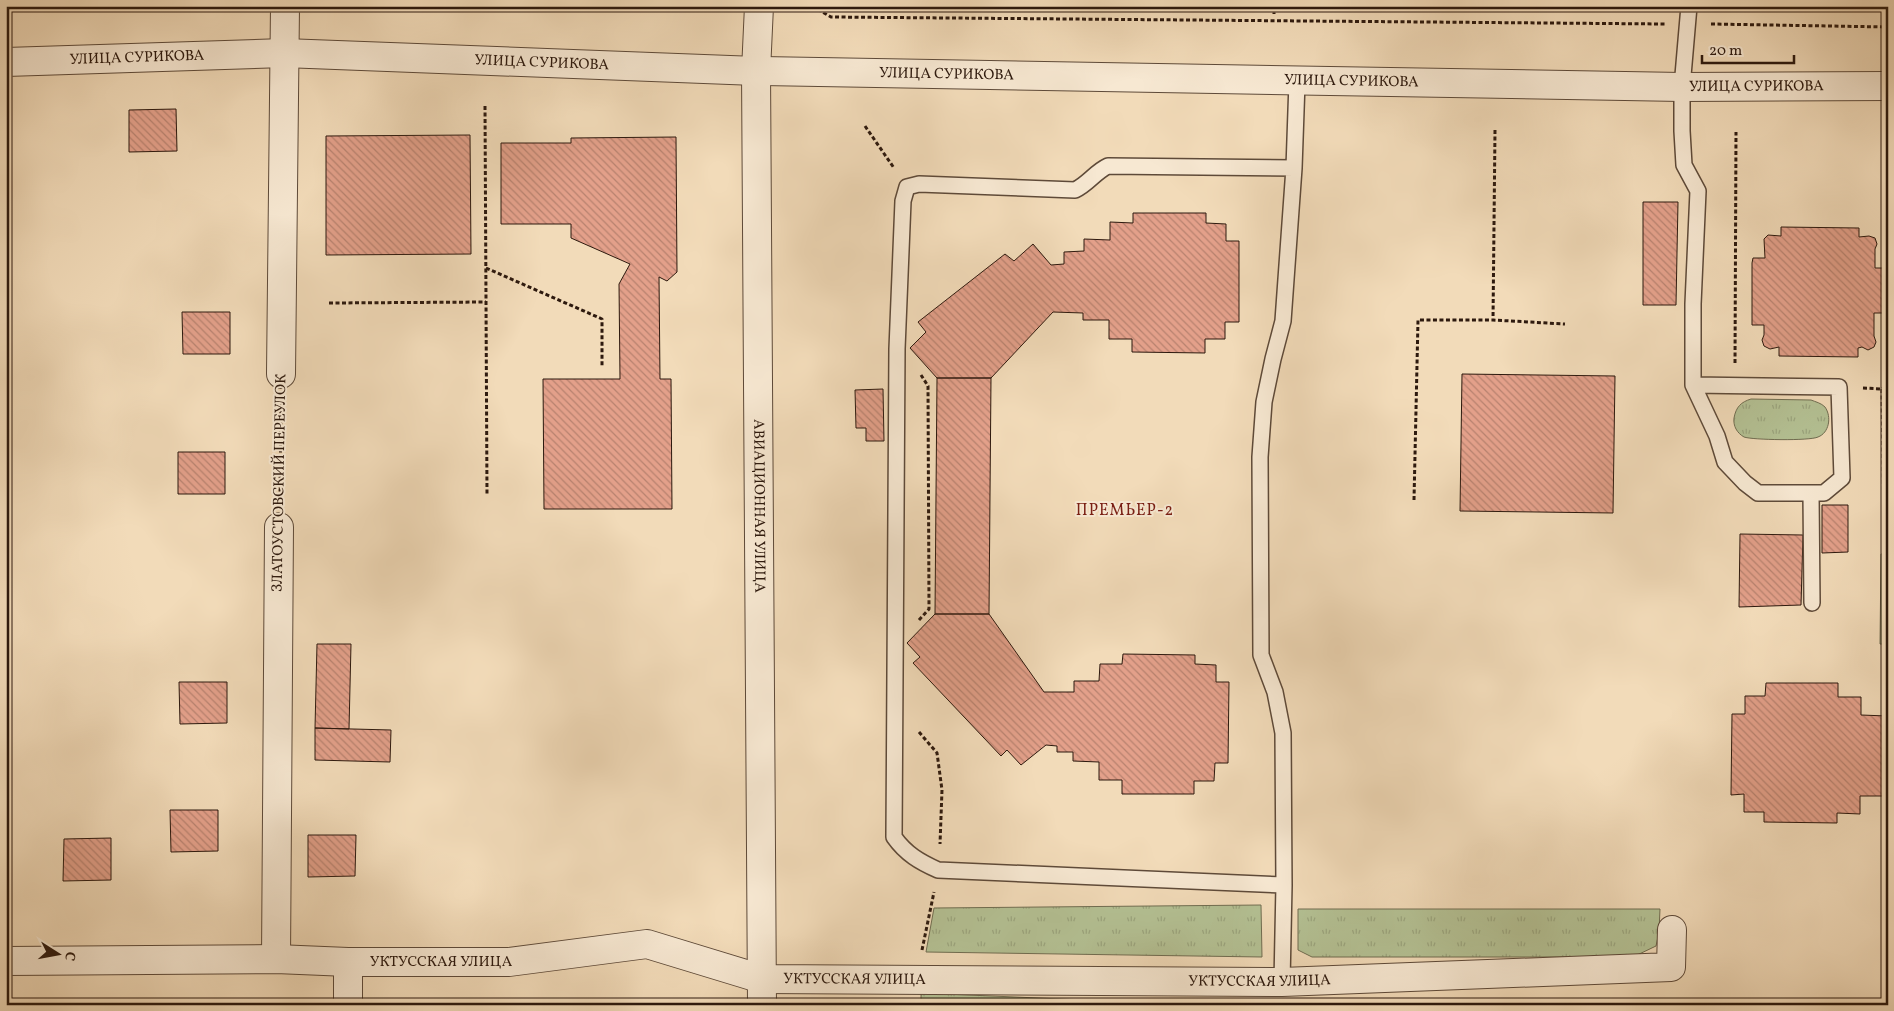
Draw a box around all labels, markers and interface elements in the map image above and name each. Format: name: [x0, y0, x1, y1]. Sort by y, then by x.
scale bar: [1702, 32, 1794, 64]
text: 20 m: [1709, 41, 1742, 62]
street label: УЛИЦА СУРИКОВА: [69, 45, 205, 70]
street label: УЛИЦА СУРИКОВА: [474, 50, 610, 76]
street label: УЛИЦА СУРИКОВА: [879, 63, 1014, 86]
street label: УЛИЦА СУРИКОВА: [1284, 70, 1419, 93]
street label: УЛИЦА СУРИКОВА: [1689, 76, 1824, 97]
street label: ЗЛАТОУСТОВСКИЙ ПЕРЕУЛОК: [268, 374, 292, 592]
street label: АВИАЦИОННАЯ УЛИЦА: [748, 419, 770, 593]
district label: ПРЕМЬЕР-2: [1076, 500, 1174, 522]
north arrow: [32, 928, 82, 978]
text: С: [59, 950, 79, 962]
street label: УКТУССКАЯ УЛИЦА: [370, 952, 513, 973]
street label: УКТУССКАЯ УЛИЦА: [783, 969, 926, 990]
street label: УКТУССКАЯ УЛИЦА: [1188, 970, 1332, 993]

